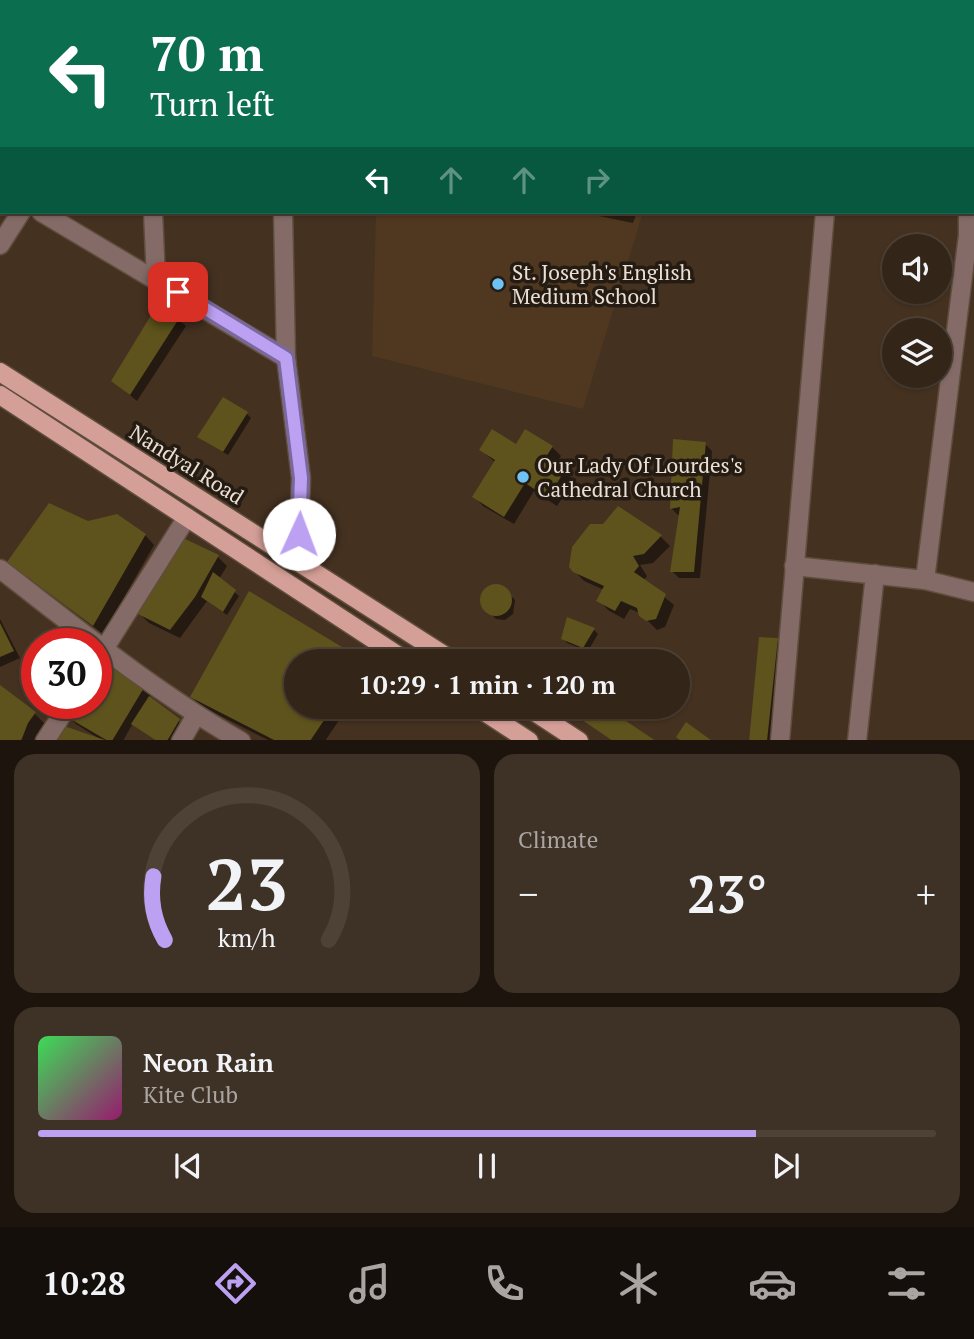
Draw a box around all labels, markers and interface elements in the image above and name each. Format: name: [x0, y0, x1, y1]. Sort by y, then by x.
text: 70 m: [150, 20, 264, 85]
icon: left: [35, 28, 126, 119]
text: Turn left: [150, 83, 274, 125]
icon: left: [359, 161, 397, 199]
icon: ahead: [432, 161, 470, 199]
icon: ahead: [505, 161, 543, 199]
icon: right: [578, 161, 616, 199]
map controls: [882, 234, 952, 388]
button: sound: [882, 234, 952, 304]
place label: St. Joseph's English Medium School: [512, 258, 692, 310]
pin: [148, 262, 208, 322]
icon: arrive: [159, 273, 197, 311]
marker: St. Joseph's English Medium School: [490, 276, 506, 292]
button: layers: [882, 318, 952, 388]
street label: Nandyal Road: [125, 418, 250, 510]
place label: Our Lady Of Lourdes's Cathedral Church: [537, 451, 743, 503]
marker: Our Lady Of Lourdes's Cathedral Church: [515, 469, 531, 485]
position arrow: [262, 497, 336, 571]
speed limit sign: 30: [21, 628, 112, 719]
text: 10:29 · 1 min · 120 m: [358, 667, 616, 701]
text: Climate: [518, 824, 598, 855]
text: 23: [206, 834, 288, 931]
text: 23°: [687, 859, 767, 928]
text: −: [518, 869, 538, 919]
text: +: [916, 869, 936, 919]
text: km/h: [218, 920, 276, 953]
text: Neon Rain: [143, 1045, 274, 1079]
text: Kite Club: [143, 1079, 238, 1110]
icon: previous: [169, 1147, 207, 1185]
icon: pause: [468, 1147, 506, 1185]
icon: next: [767, 1147, 805, 1185]
icon: directions: [211, 1259, 260, 1308]
icon: music: [345, 1259, 394, 1308]
icon: phone: [480, 1259, 529, 1308]
icon: climate: [614, 1259, 663, 1308]
icon: car: [748, 1259, 797, 1308]
icon: filters: [882, 1259, 931, 1308]
text: 10:28: [43, 1262, 126, 1304]

